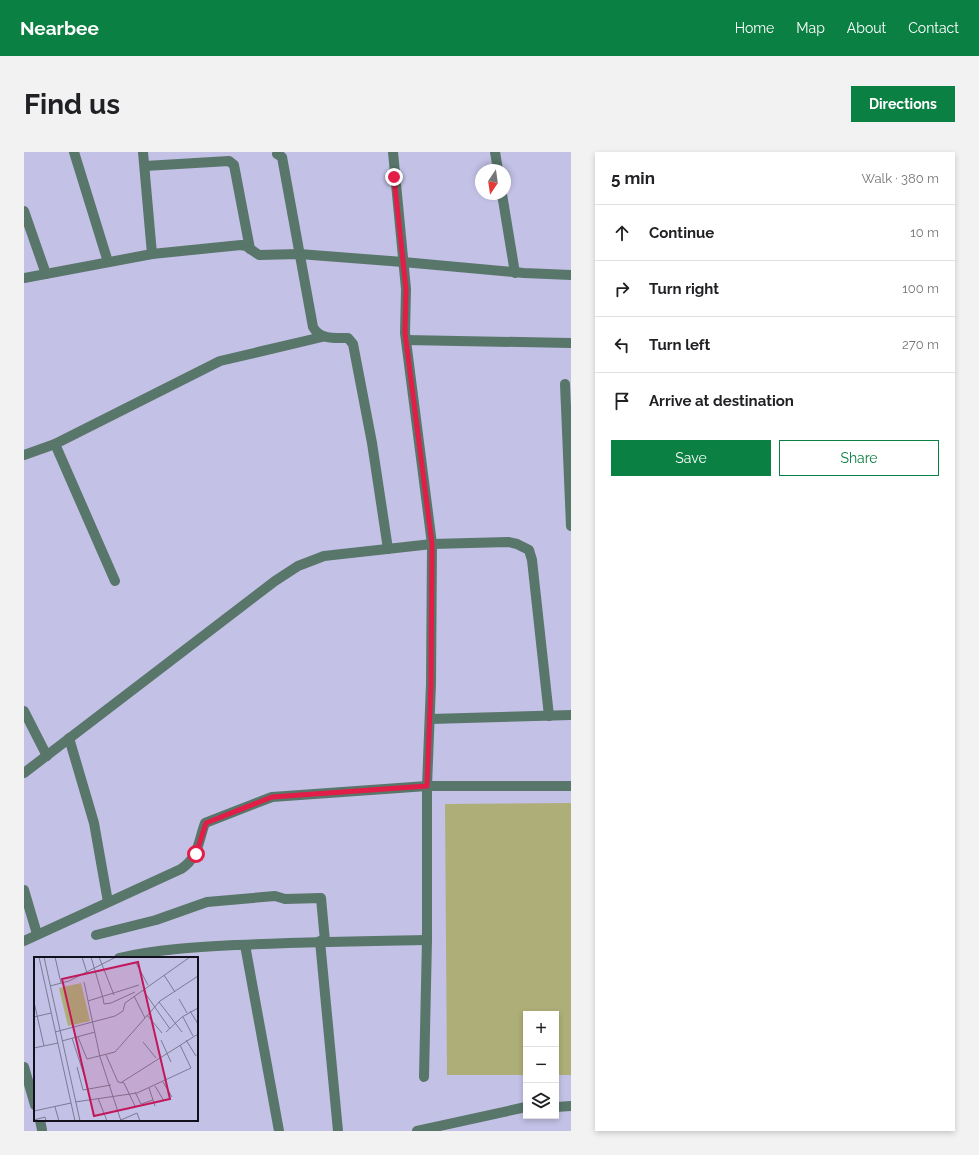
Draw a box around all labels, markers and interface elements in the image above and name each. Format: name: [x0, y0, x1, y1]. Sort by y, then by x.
text: Nearbee: [20, 17, 99, 39]
text: Home: [735, 20, 774, 36]
text: Map: [796, 20, 825, 36]
text: About: [847, 20, 886, 36]
text: Contact: [908, 20, 959, 36]
button: Directions: [851, 86, 955, 122]
text: Find us: [24, 88, 120, 121]
north arrow: [475, 164, 511, 200]
route end: [385, 168, 403, 186]
text: 5 min: [611, 168, 655, 188]
text: Walk · 380 m: [862, 171, 939, 186]
icon: ahead: [611, 222, 633, 244]
text: Continue: [649, 224, 714, 242]
text: 10 m: [910, 225, 939, 240]
icon: right: [611, 278, 633, 300]
text: Turn right: [649, 280, 719, 298]
text: 100 m: [902, 281, 939, 296]
icon: left: [611, 334, 633, 356]
text: Turn left: [649, 336, 710, 354]
text: 270 m: [902, 337, 939, 352]
icon: arrive: [611, 390, 633, 412]
text: Arrive at destination: [649, 392, 794, 410]
button: Save: [611, 440, 771, 476]
button: Share: [779, 440, 939, 476]
route start: [187, 845, 205, 863]
inset map: [34, 957, 198, 1121]
map controls: [523, 1011, 559, 1119]
button: +: [523, 1011, 559, 1047]
button: −: [523, 1047, 559, 1083]
button: layers: [523, 1083, 559, 1119]

